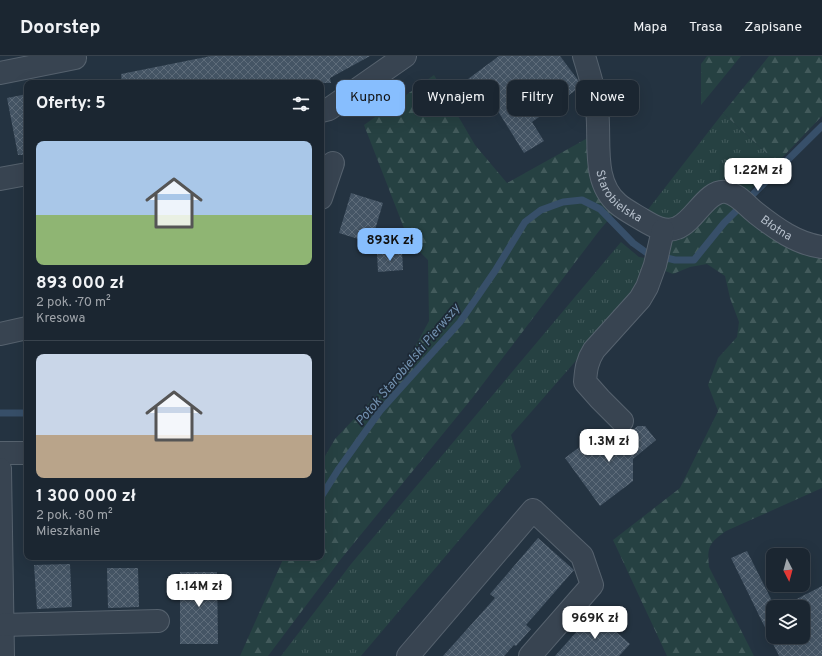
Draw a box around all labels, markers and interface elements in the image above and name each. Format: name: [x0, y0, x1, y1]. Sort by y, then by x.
text: Doorstep: [20, 16, 100, 40]
text: Mapa: [633, 19, 667, 36]
text: Trasa: [689, 19, 722, 36]
text: Zapisane: [744, 19, 802, 36]
chip: Kupno: [336, 80, 405, 116]
chip: Wynajem: [413, 80, 499, 116]
chip: Filtry: [507, 80, 568, 116]
chip: Nowe: [576, 80, 639, 116]
text: Oferty: 5: [36, 93, 106, 115]
icon: filters: [290, 93, 312, 115]
pin: 1.22M zł: [717, 158, 799, 192]
text: 1.22M zł: [734, 163, 782, 179]
icon: home: [138, 167, 210, 239]
street label: Starobielska: [591, 169, 645, 227]
street label: Błotna: [757, 212, 795, 245]
pin: 893K zł: [353, 228, 427, 262]
text: 893K zł: [366, 233, 414, 249]
text: 893 000 zł: [36, 273, 124, 295]
text: 2 pok. · 70 m²: [36, 295, 111, 311]
water label: Potok Starobielski Pierwszy: [353, 300, 465, 429]
text: Kresowa: [36, 311, 85, 327]
icon: home: [138, 380, 210, 452]
pin: 1.3M zł: [572, 429, 646, 463]
text: 1.3M zł: [589, 434, 629, 450]
text: 1 300 000 zł: [36, 486, 136, 508]
text: 2 pok. · 80 m²: [36, 508, 113, 524]
text: Mieszkanie: [36, 524, 100, 540]
north arrow: [766, 548, 810, 592]
map controls: [766, 548, 810, 644]
pin: 1.14M zł: [158, 574, 240, 608]
text: 1.14M zł: [176, 579, 222, 595]
button: layers: [766, 600, 810, 644]
pin: 969K zł: [558, 606, 632, 640]
text: 969K zł: [571, 611, 619, 627]

